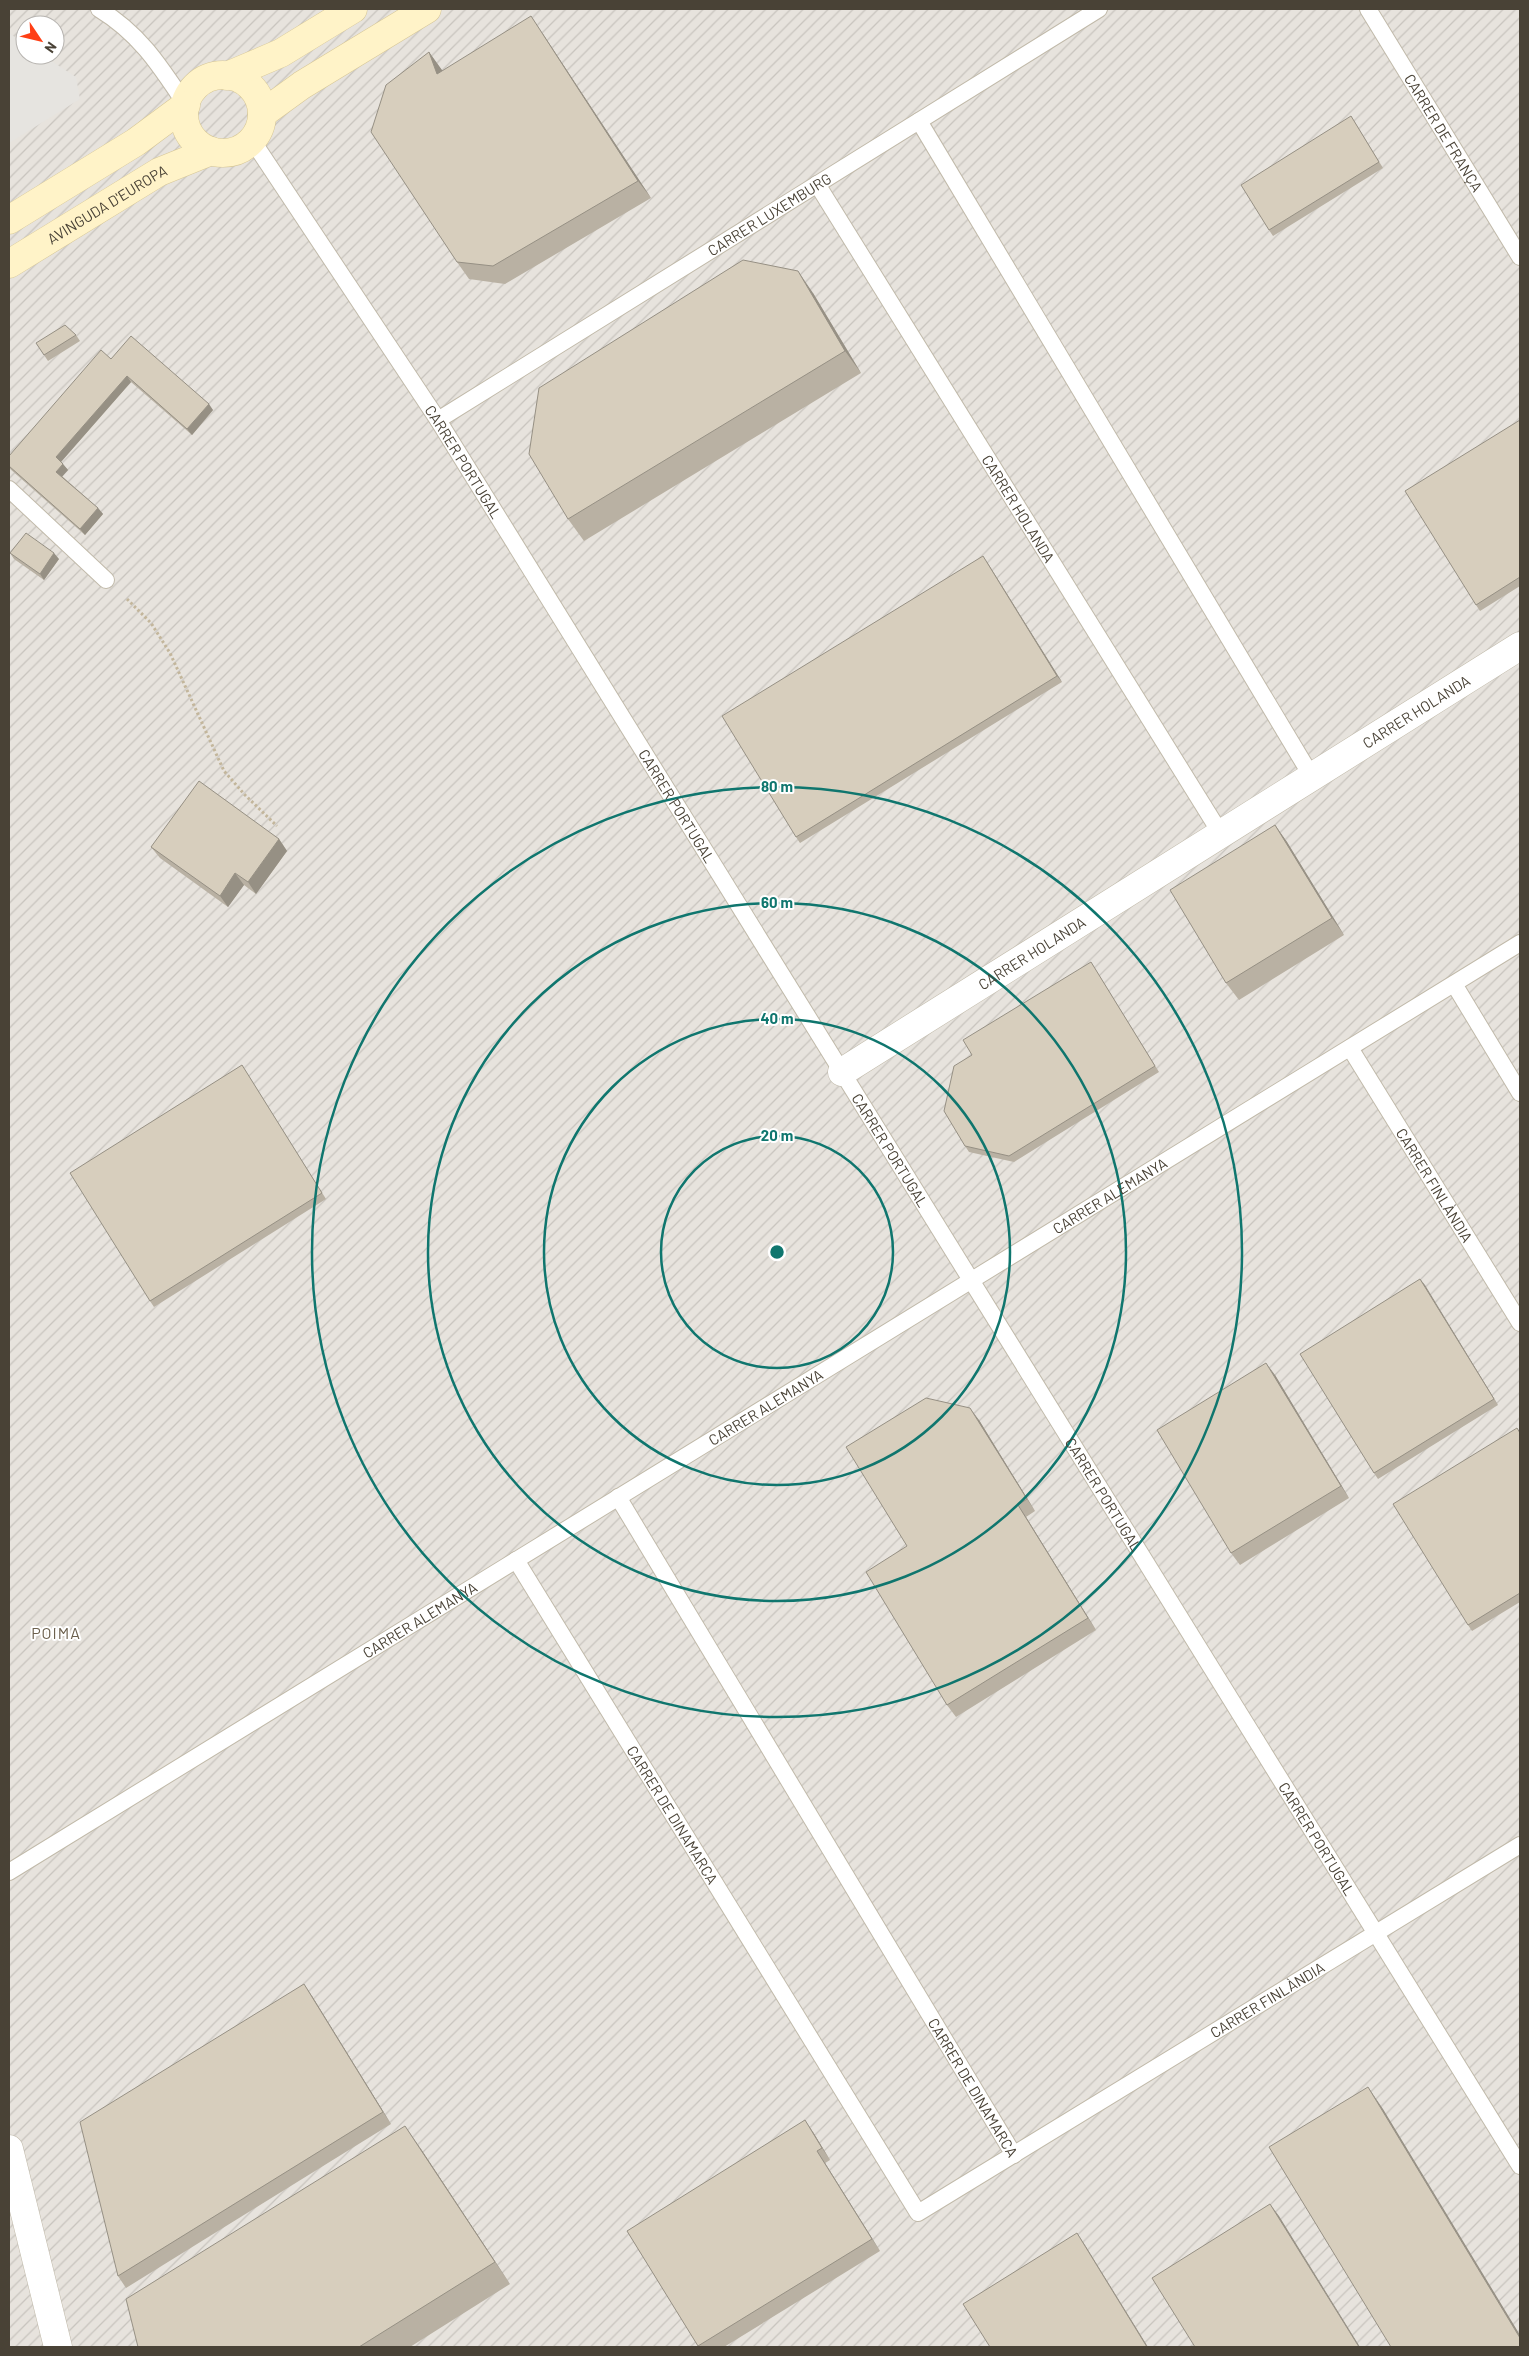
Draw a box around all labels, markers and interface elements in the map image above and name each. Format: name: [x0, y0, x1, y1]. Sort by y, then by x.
north arrow: [15, 15, 65, 65]
text: N: [41, 39, 61, 56]
street label: CARRER DE FRANÇA: [1401, 70, 1487, 195]
street label: AVINGUDA D'EUROPA: [44, 161, 170, 247]
street label: CARRER LUXEMBURG: [704, 169, 834, 259]
street label: CARRER PORTUGAL: [422, 402, 506, 522]
street label: CARRER HOLANDA: [978, 451, 1059, 566]
street label: CARRER HOLANDA: [1359, 671, 1473, 752]
street label: CARRER PORTUGAL: [635, 746, 719, 866]
text: 80 m: [761, 777, 793, 795]
text: 60 m: [761, 893, 793, 911]
street label: CARRER HOLANDA: [975, 912, 1089, 993]
text: 40 m: [760, 1009, 794, 1027]
street label: CARRER PORTUGAL: [848, 1090, 932, 1210]
street label: CARRER FINLÀNDIA: [1393, 1125, 1477, 1245]
text: 20 m: [761, 1126, 793, 1144]
street label: CARRER ALEMANYA: [1049, 1153, 1170, 1237]
centre of rings: [768, 1243, 786, 1261]
street label: CARRER ALEMANYA: [705, 1365, 826, 1449]
street label: CARRER PORTUGAL: [1062, 1434, 1146, 1554]
street label: CARRER ALEMANYA: [359, 1578, 480, 1662]
district label: POIMA: [31, 1623, 81, 1642]
street label: CARRER DE DINAMARCA: [623, 1742, 722, 1887]
street label: CARRER PORTUGAL: [1275, 1778, 1359, 1899]
street label: CARRER FINLÀNDIA: [1207, 1958, 1328, 2041]
street label: CARRER DE DINAMARCA: [925, 2015, 1022, 2160]

